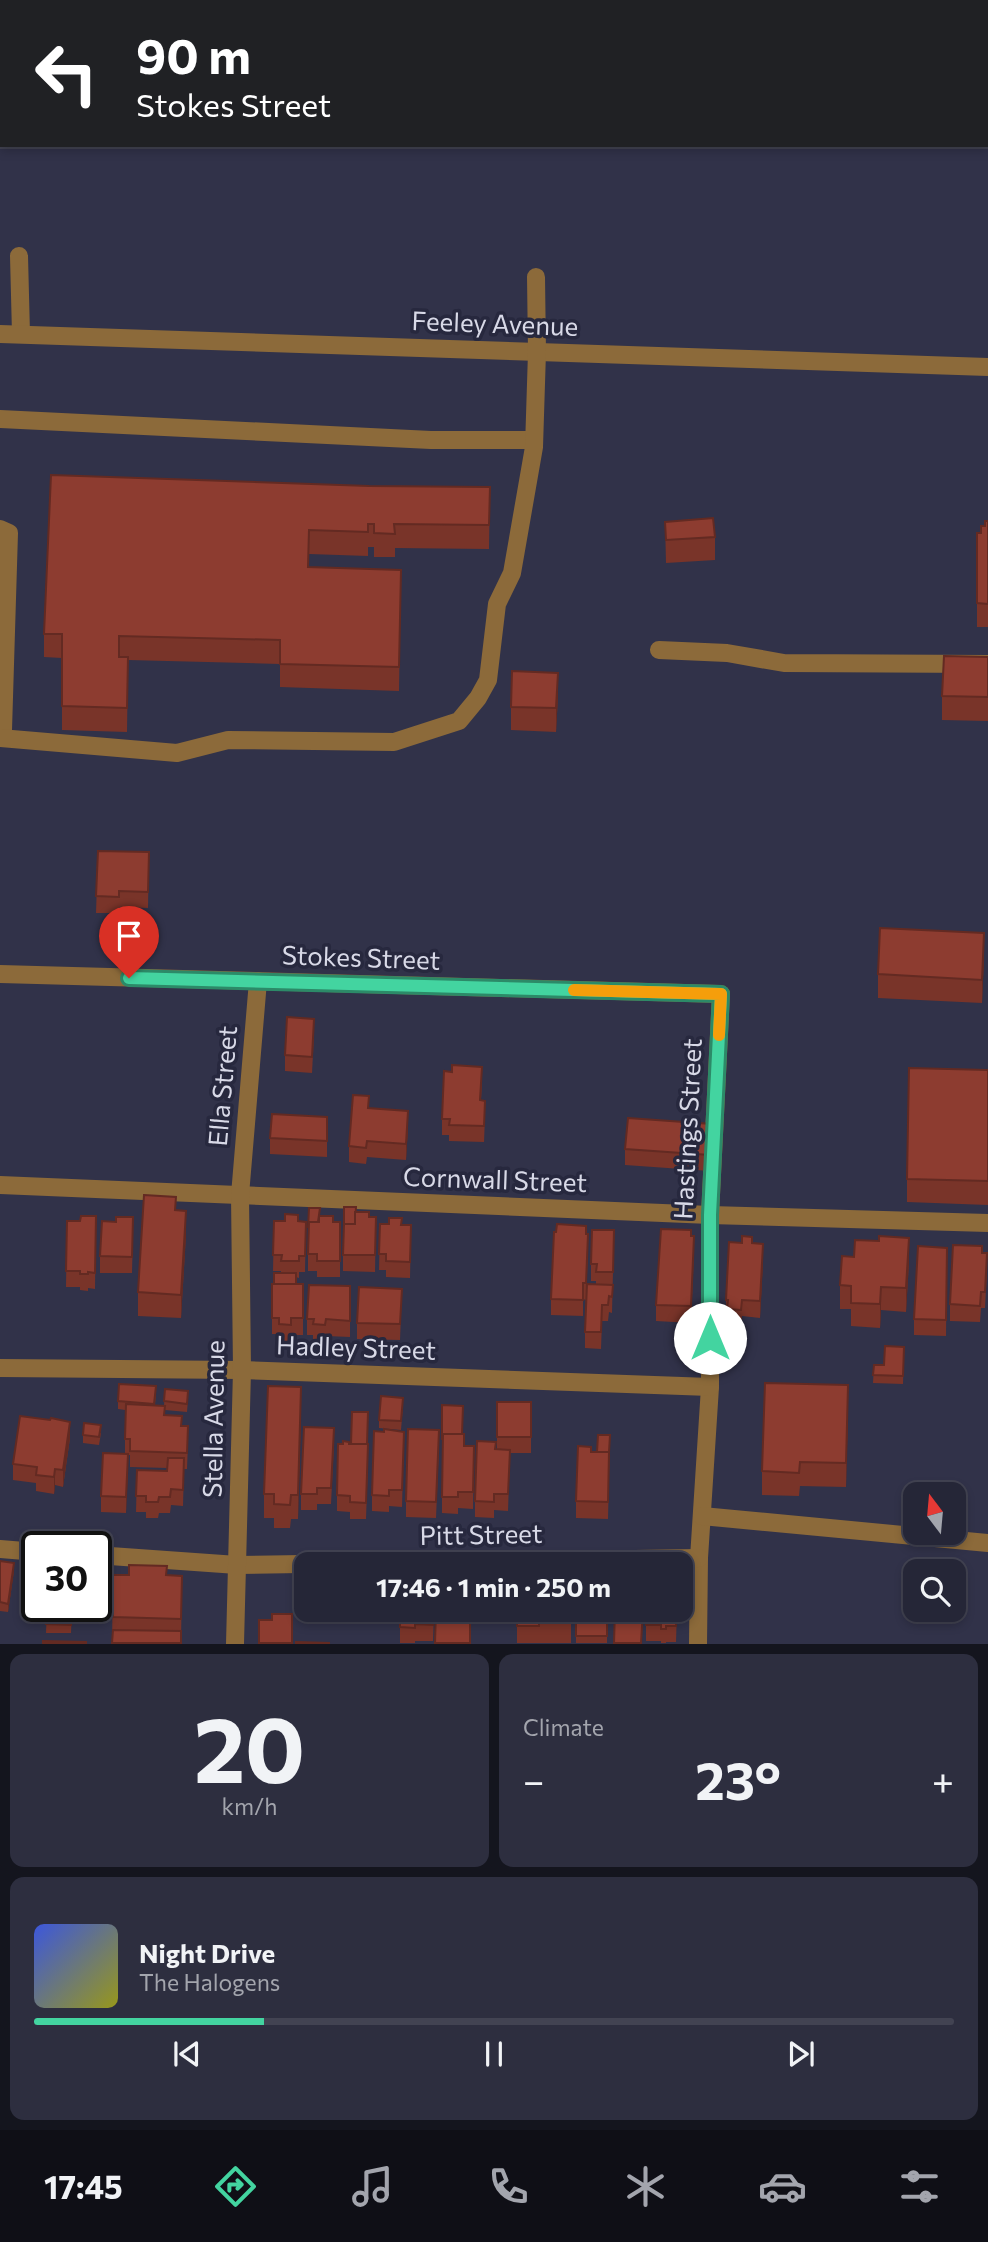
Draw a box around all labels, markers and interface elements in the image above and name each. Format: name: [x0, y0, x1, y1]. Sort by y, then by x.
text: 90 m: [136, 24, 251, 84]
icon: left: [21, 28, 112, 119]
text: Stokes Street: [136, 84, 331, 124]
street label: Feeley Avenue: [411, 304, 579, 341]
pin: [99, 906, 159, 978]
icon: arrive: [110, 917, 148, 955]
street label: Stokes Street: [281, 938, 441, 975]
street label: Ella Street: [201, 1024, 242, 1147]
street label: Hastings Street: [666, 1037, 707, 1220]
street label: Cornwall Street: [402, 1160, 588, 1197]
position arrow: [673, 1301, 747, 1375]
street label: Hadley Street: [276, 1328, 437, 1365]
street label: Stella Avenue: [196, 1340, 229, 1498]
north arrow: [903, 1482, 966, 1545]
map controls: [903, 1482, 966, 1622]
street label: Pitt Street: [419, 1517, 543, 1550]
speed limit sign: 30: [21, 1531, 112, 1622]
button: search: [903, 1559, 966, 1622]
text: 17:46 · 1 min · 250 m: [376, 1571, 611, 1602]
text: 20: [194, 1690, 305, 1802]
text: Climate: [523, 1713, 604, 1741]
text: 23°: [695, 1747, 781, 1811]
text: −: [523, 1756, 545, 1803]
text: +: [932, 1756, 954, 1803]
text: km/h: [222, 1792, 277, 1820]
text: Night Drive: [139, 1937, 275, 1968]
text: The Halogens: [139, 1968, 280, 1996]
icon: previous: [168, 2035, 206, 2073]
icon: pause: [475, 2035, 513, 2073]
icon: next: [782, 2035, 820, 2073]
icon: directions: [211, 2162, 260, 2211]
icon: music: [348, 2162, 397, 2211]
icon: phone: [484, 2162, 533, 2211]
icon: climate: [621, 2162, 670, 2211]
icon: car: [758, 2162, 807, 2211]
icon: filters: [895, 2162, 944, 2211]
text: 17:45: [44, 2166, 123, 2206]

